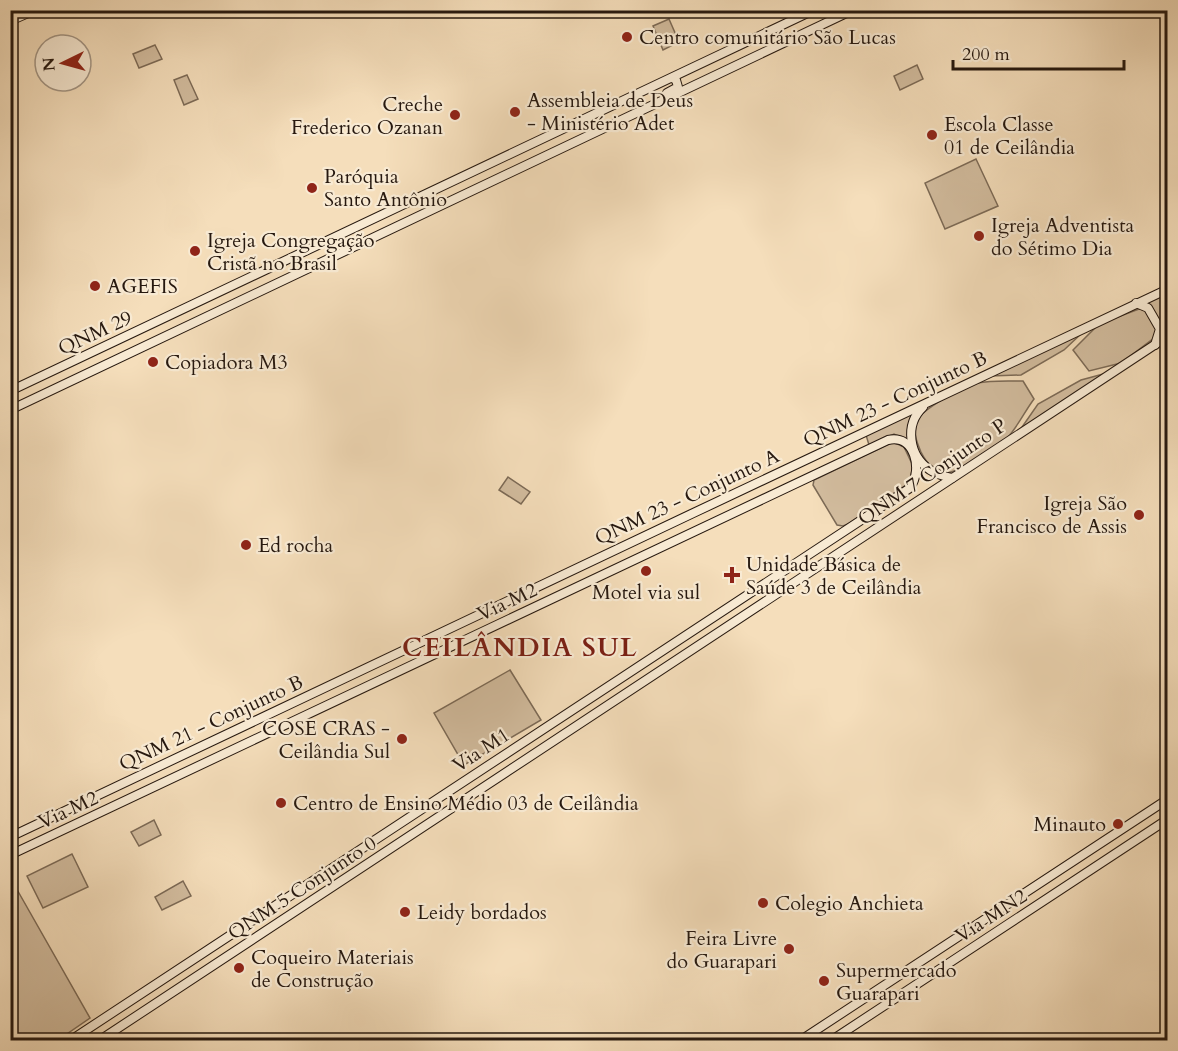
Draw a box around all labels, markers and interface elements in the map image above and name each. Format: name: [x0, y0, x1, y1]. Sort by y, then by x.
place label: Centro comunitário São Lucas: [639, 24, 896, 51]
marker: Centro comunitário São Lucas: [620, 30, 634, 44]
north arrow: [33, 33, 93, 93]
scale bar: [953, 33, 1124, 71]
text: 200 m: [962, 42, 1010, 67]
text: N: [37, 56, 61, 72]
place label: Assembleia de Deus - Ministério Adet: [527, 87, 693, 137]
place label: Creche Frederico Ozanan: [291, 91, 444, 141]
marker: Assembleia de Deus - Ministério Adet: [508, 105, 522, 119]
marker: Creche Frederico Ozanan: [448, 108, 462, 122]
place label: Escola Classe 01 de Ceilândia: [944, 111, 1075, 161]
marker: Escola Classe 01 de Ceilândia: [925, 128, 939, 142]
place label: Paróquia Santo Antônio: [324, 163, 447, 213]
marker: Paróquia Santo Antônio: [305, 181, 319, 195]
place label: Igreja Adventista do Sétimo Dia: [991, 212, 1134, 262]
place label: Igreja Congregação Cristã no Brasil: [207, 227, 375, 277]
marker: Igreja Adventista do Sétimo Dia: [972, 229, 986, 243]
marker: Igreja Congregação Cristã no Brasil: [188, 244, 202, 258]
place label: AGEFIS: [107, 273, 178, 300]
marker: AGEFIS: [88, 279, 102, 293]
street label: QNM 29: [53, 304, 137, 362]
street label: QNM 23 - Conjunto B: [799, 344, 991, 454]
place label: Copiadora M3: [165, 349, 288, 376]
marker: Copiadora M3: [146, 355, 160, 369]
street label: QNM 7 Conjunto P: [852, 412, 1012, 532]
street label: QNM 23 - Conjunto A: [590, 442, 784, 552]
place label: Igreja São Francisco de Assis: [977, 490, 1127, 540]
marker: Igreja São Francisco de Assis: [1132, 508, 1146, 522]
place label: Ed rocha: [258, 532, 334, 559]
marker: Ed rocha: [239, 538, 253, 552]
place label: Unidade Básica de Saúde 3 de Ceilândia: [746, 551, 922, 601]
marker: Motel via sul: [639, 564, 653, 578]
marker: Unidade Básica de Saúde 3 de Ceilândia: [723, 566, 741, 584]
street label: Via M2: [473, 576, 541, 628]
place label: Motel via sul: [592, 579, 700, 606]
district label: CEILÂNDIA SUL: [402, 630, 638, 665]
street label: QNM 21 - Conjunto B: [115, 668, 307, 778]
place label: COSE CRAS - Ceilândia Sul: [262, 715, 390, 765]
street label: Via M1: [447, 721, 515, 779]
marker: COSE CRAS - Ceilândia Sul: [395, 732, 409, 746]
street label: Via M2: [34, 784, 102, 836]
place label: Centro de Ensino Médio 03 de Ceilândia: [293, 790, 639, 817]
marker: Centro de Ensino Médio 03 de Ceilândia: [274, 796, 288, 810]
place label: Minauto: [1033, 811, 1106, 838]
marker: Minauto: [1111, 817, 1125, 831]
street label: QNM 5 Conjunto 0: [222, 830, 382, 946]
street label: Via MN2: [950, 883, 1032, 949]
place label: Colegio Anchieta: [775, 890, 924, 917]
marker: Colegio Anchieta: [756, 896, 770, 910]
place label: Leidy bordados: [417, 899, 547, 926]
marker: Leidy bordados: [398, 905, 412, 919]
place label: Feira Livre do Guarapari: [667, 925, 777, 975]
marker: Feira Livre do Guarapari: [782, 942, 796, 956]
place label: Coqueiro Materiais de Construção: [251, 944, 414, 994]
place label: Supermercado Guarapari: [836, 957, 957, 1007]
marker: Coqueiro Materiais de Construção: [232, 961, 246, 975]
marker: Supermercado Guarapari: [817, 974, 831, 988]

